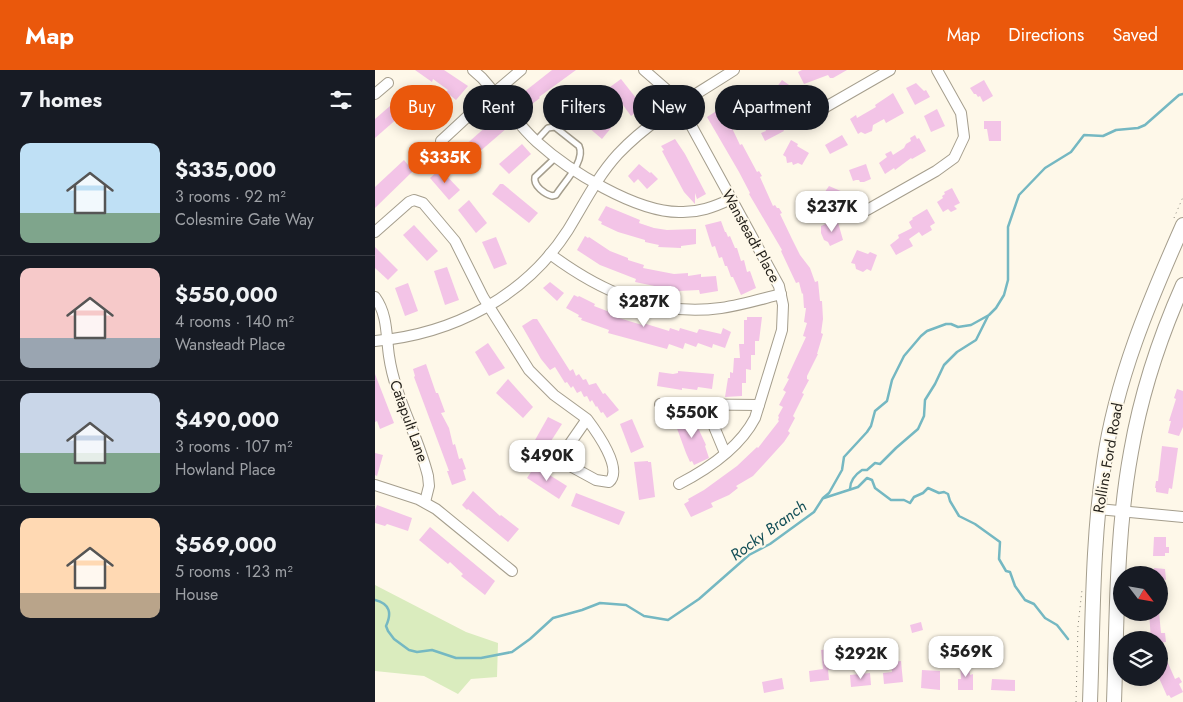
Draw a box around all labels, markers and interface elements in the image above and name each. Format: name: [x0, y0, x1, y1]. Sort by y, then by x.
text: Map: [25, 18, 74, 53]
text: Map: [947, 22, 980, 48]
text: Directions: [1008, 22, 1084, 48]
text: Saved: [1112, 22, 1158, 48]
text: 7 homes: [20, 85, 102, 115]
chip: Buy: [390, 85, 453, 130]
chip: Rent: [463, 85, 533, 130]
chip: Filters: [543, 85, 623, 130]
chip: New: [633, 85, 705, 130]
chip: Apartment: [715, 85, 829, 130]
icon: filters: [327, 86, 355, 114]
pin: $335K: [410, 142, 480, 184]
text: $335K: [419, 146, 471, 169]
text: $335,000: [175, 155, 276, 185]
icon: home: [60, 163, 120, 223]
text: 3 rooms · 92 m²: [175, 185, 286, 208]
street label: Wansteadt Place: [716, 185, 786, 287]
pin: $237K: [797, 190, 867, 233]
text: $237K: [807, 195, 857, 218]
text: Colesmire Gate Way: [175, 208, 314, 231]
text: $550,000: [175, 280, 278, 310]
pin: $287K: [609, 286, 679, 328]
icon: home: [60, 288, 120, 348]
text: $287K: [618, 290, 670, 313]
text: 4 rooms · 140 m²: [175, 310, 294, 333]
text: Wansteadt Place: [175, 333, 285, 356]
street label: Catapult Lane: [384, 377, 434, 465]
pin: $550K: [657, 396, 727, 439]
text: $550K: [666, 401, 718, 424]
street label: Rollins Ford Road: [1087, 401, 1129, 515]
text: $490,000: [175, 405, 279, 435]
icon: home: [60, 413, 120, 473]
text: 3 rooms · 107 m²: [175, 435, 293, 458]
pin: $490K: [512, 440, 582, 482]
text: $490K: [520, 444, 574, 467]
text: Howland Place: [175, 458, 276, 481]
water label: Rocky Branch: [725, 495, 811, 566]
text: $569,000: [175, 530, 277, 560]
icon: home: [60, 538, 120, 598]
text: 5 rooms · 123 m²: [175, 560, 293, 583]
north arrow: [1113, 566, 1167, 621]
map controls: [1113, 566, 1168, 686]
text: House: [175, 583, 218, 606]
button: layers: [1113, 631, 1168, 686]
pin: $569K: [931, 636, 1001, 678]
pin: $292K: [826, 638, 896, 680]
text: $569K: [940, 640, 992, 663]
text: $292K: [835, 642, 887, 665]

